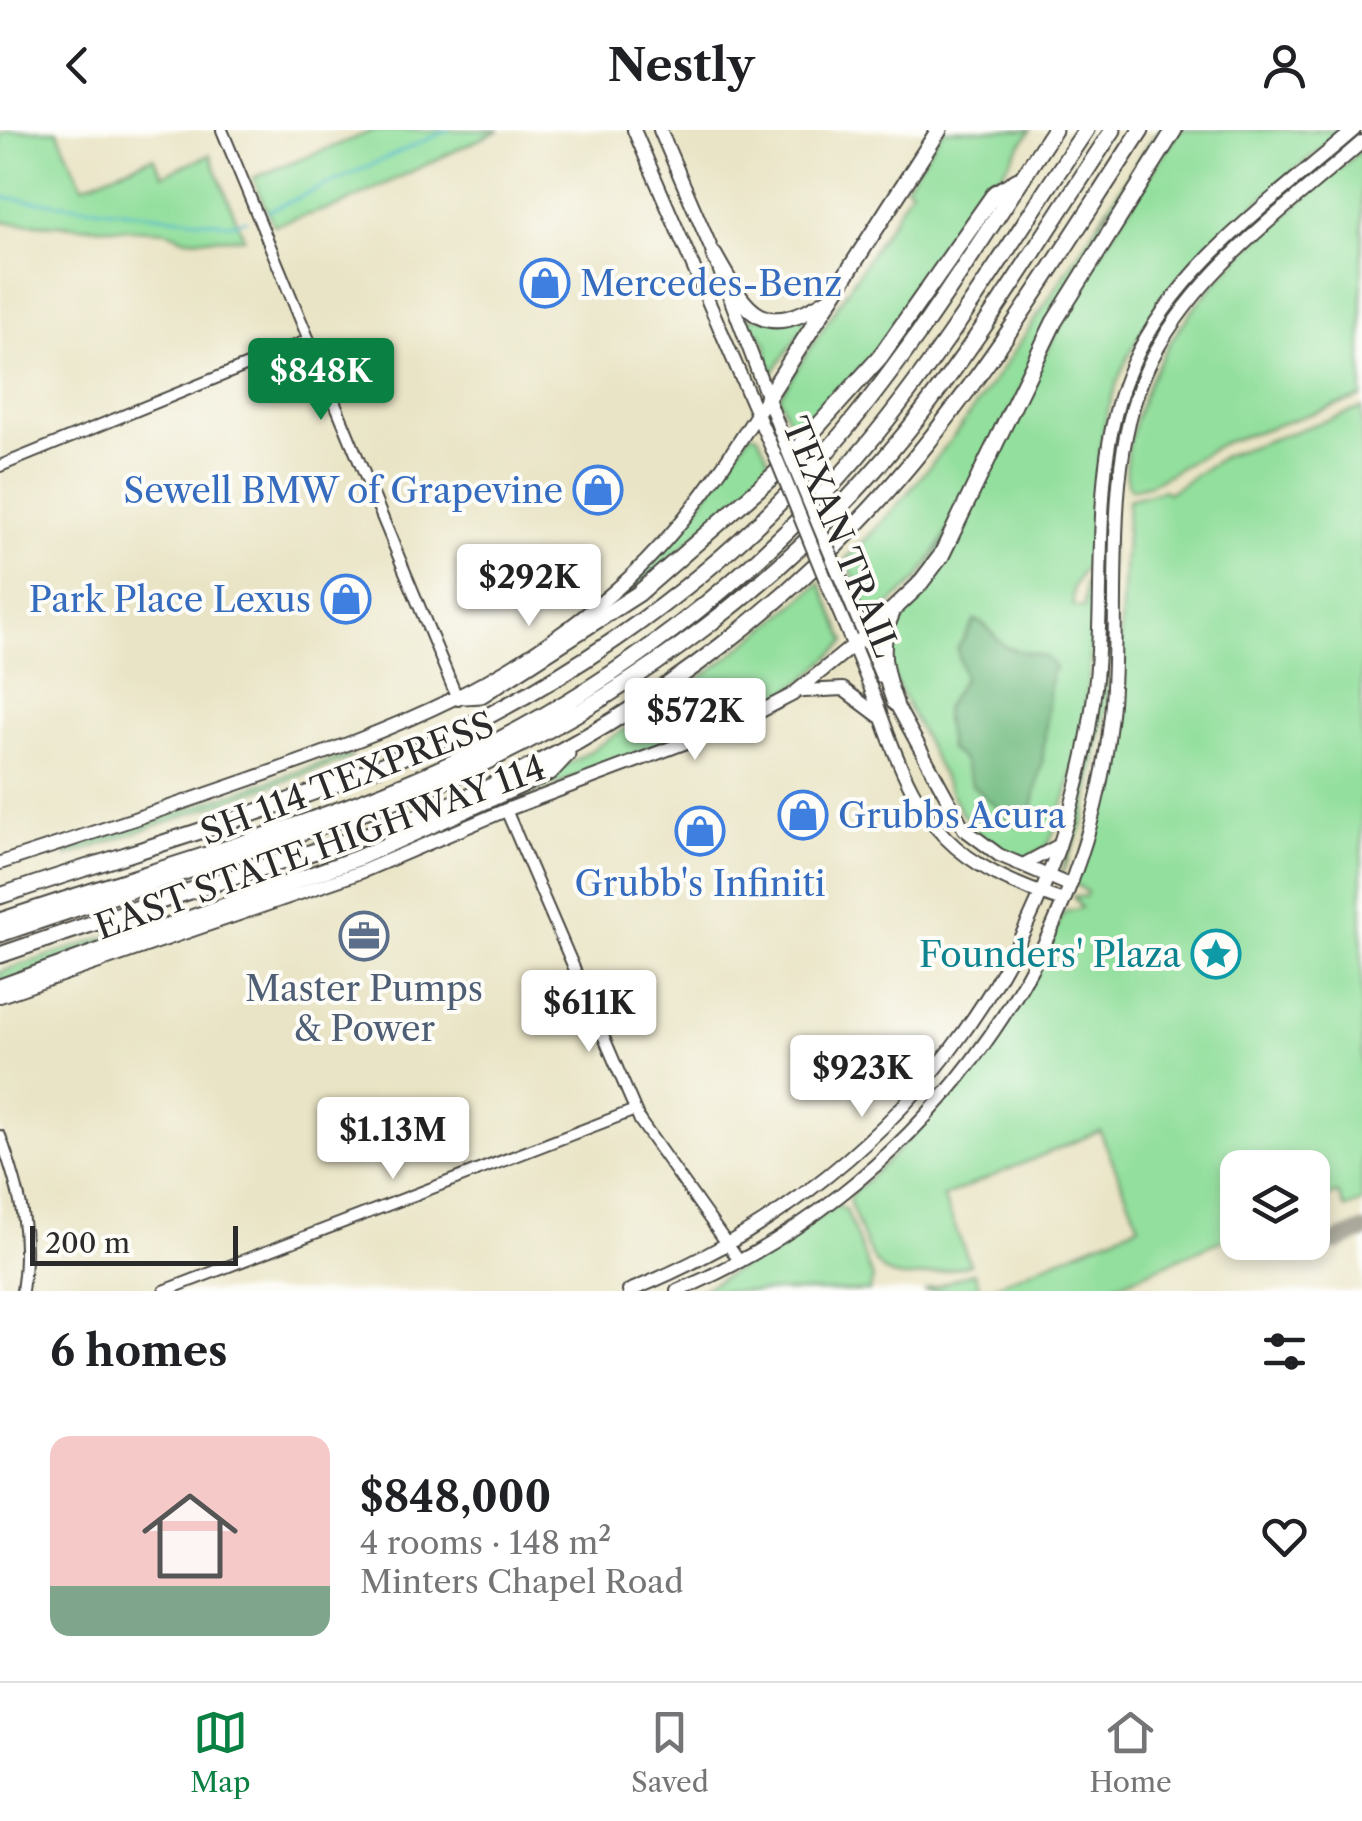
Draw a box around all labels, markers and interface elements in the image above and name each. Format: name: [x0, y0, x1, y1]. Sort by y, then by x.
text: Nestly: [608, 37, 754, 93]
icon: back: [50, 38, 105, 93]
icon: person: [1257, 38, 1312, 93]
shop icon: Mercedes-Benz: [519, 257, 571, 309]
place label: Mercedes-Benz: [580, 262, 842, 305]
pin: $848K: [251, 338, 391, 423]
text: $848K: [270, 351, 372, 390]
street label: TEXAN TRAIL: [773, 411, 909, 663]
shop icon: Sewell BMW of Grapevine: [572, 464, 624, 516]
place label: Sewell BMW of Grapevine: [123, 469, 563, 512]
pin: $292K: [459, 544, 599, 629]
text: $292K: [479, 557, 579, 596]
shop icon: Park Place Lexus: [320, 573, 372, 625]
place label: Park Place Lexus: [29, 578, 311, 621]
pin: $572K: [625, 678, 765, 763]
text: $572K: [647, 691, 743, 730]
street label: SH 114 TEXPRESS: [194, 702, 500, 854]
street label: EAST STATE HIGHWAY 114: [89, 745, 551, 949]
shop icon: Grubbs Acura: [777, 789, 829, 841]
place label: Grubbs Acura: [838, 794, 1067, 837]
shop icon: Grubb's Infiniti: [674, 805, 726, 857]
place label: Grubb's Infiniti: [575, 862, 825, 905]
office icon: Master Pumps & Power: [338, 910, 390, 962]
place icon: Founders' Plaza: [1190, 928, 1242, 980]
place label: Founders' Plaza: [919, 933, 1182, 976]
place label: Master Pumps & Power: [245, 967, 483, 1050]
pin: $611K: [519, 970, 659, 1055]
text: $611K: [543, 983, 635, 1022]
pin: $923K: [792, 1035, 932, 1120]
text: $923K: [812, 1048, 912, 1087]
pin: $1.13M: [312, 1097, 474, 1182]
text: $1.13M: [339, 1110, 447, 1149]
map controls: [1220, 1150, 1330, 1260]
button: layers: [1220, 1150, 1330, 1260]
scale bar: [30, 1221, 238, 1266]
text: 200 m: [45, 1226, 130, 1260]
icon: filters: [1257, 1324, 1312, 1379]
text: 6 homes: [50, 1325, 228, 1377]
text: $848,000: [360, 1471, 551, 1523]
icon: home: [130, 1476, 250, 1596]
icon: heart: [1257, 1509, 1312, 1564]
text: 4 rooms · 148 m²: [360, 1523, 611, 1562]
text: Minters Chapel Road: [360, 1562, 684, 1601]
tab: Map: [190, 1705, 250, 1799]
tab: Saved: [631, 1705, 709, 1799]
tab: Home: [1089, 1705, 1172, 1799]

